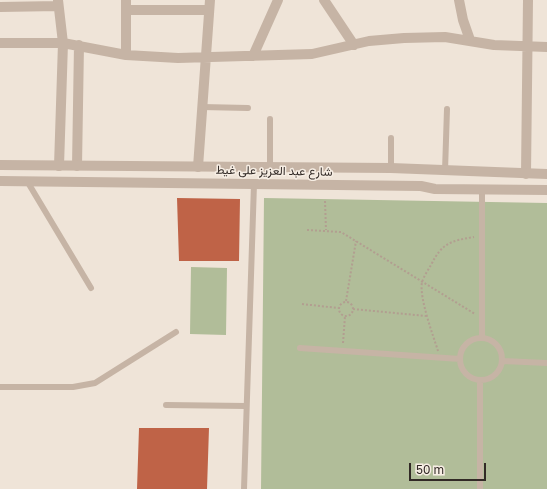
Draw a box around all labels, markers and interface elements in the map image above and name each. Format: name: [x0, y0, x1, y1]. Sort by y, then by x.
street label: شارع عبد العزيز على غيط: [215, 163, 333, 179]
scale bar: [411, 455, 488, 481]
text: 50 m: [416, 462, 444, 477]

